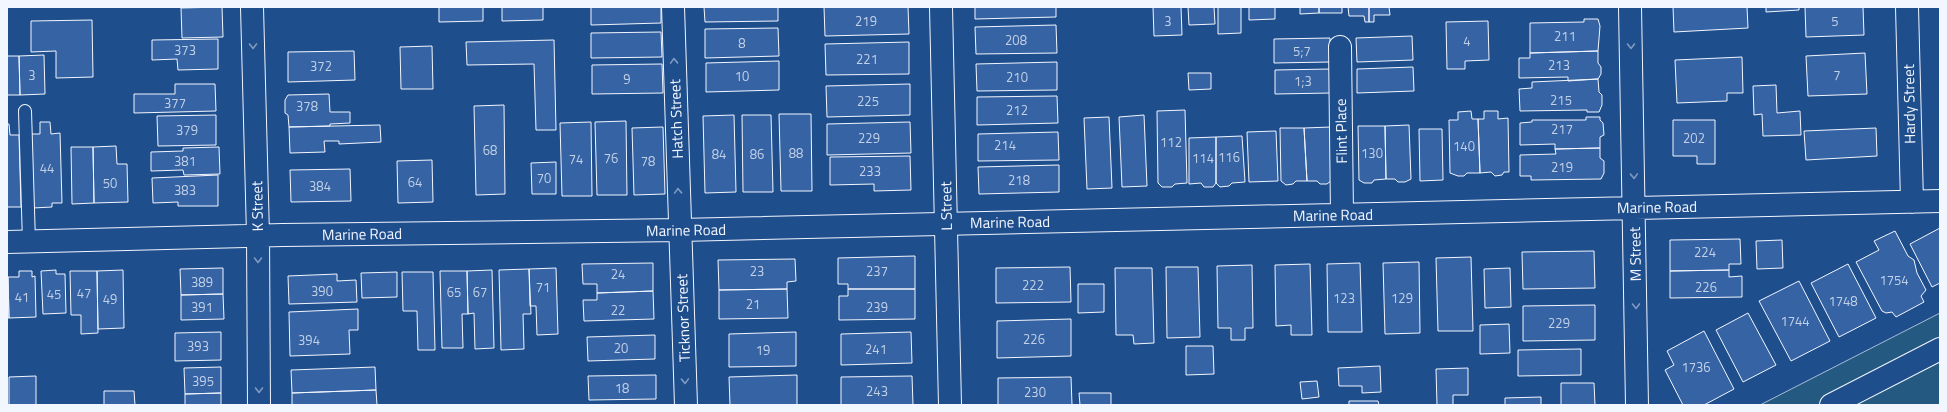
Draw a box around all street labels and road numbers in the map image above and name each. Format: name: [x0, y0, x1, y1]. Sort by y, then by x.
street label: Hardy Street: [1897, 63, 1921, 144]
street label: Hatch Street: [663, 78, 689, 159]
street label: Flint Place: [1329, 98, 1353, 164]
street label: K Street: [245, 180, 269, 231]
street label: L Street: [934, 180, 958, 231]
street label: Marine Road: [1617, 195, 1697, 219]
street label: Marine Road: [1293, 203, 1373, 227]
street label: Marine Road: [970, 210, 1050, 234]
street label: Marine Road: [646, 218, 726, 242]
street label: Marine Road: [322, 222, 402, 246]
street label: M Street: [1623, 226, 1647, 281]
street label: Ticknor Street: [670, 273, 696, 362]

